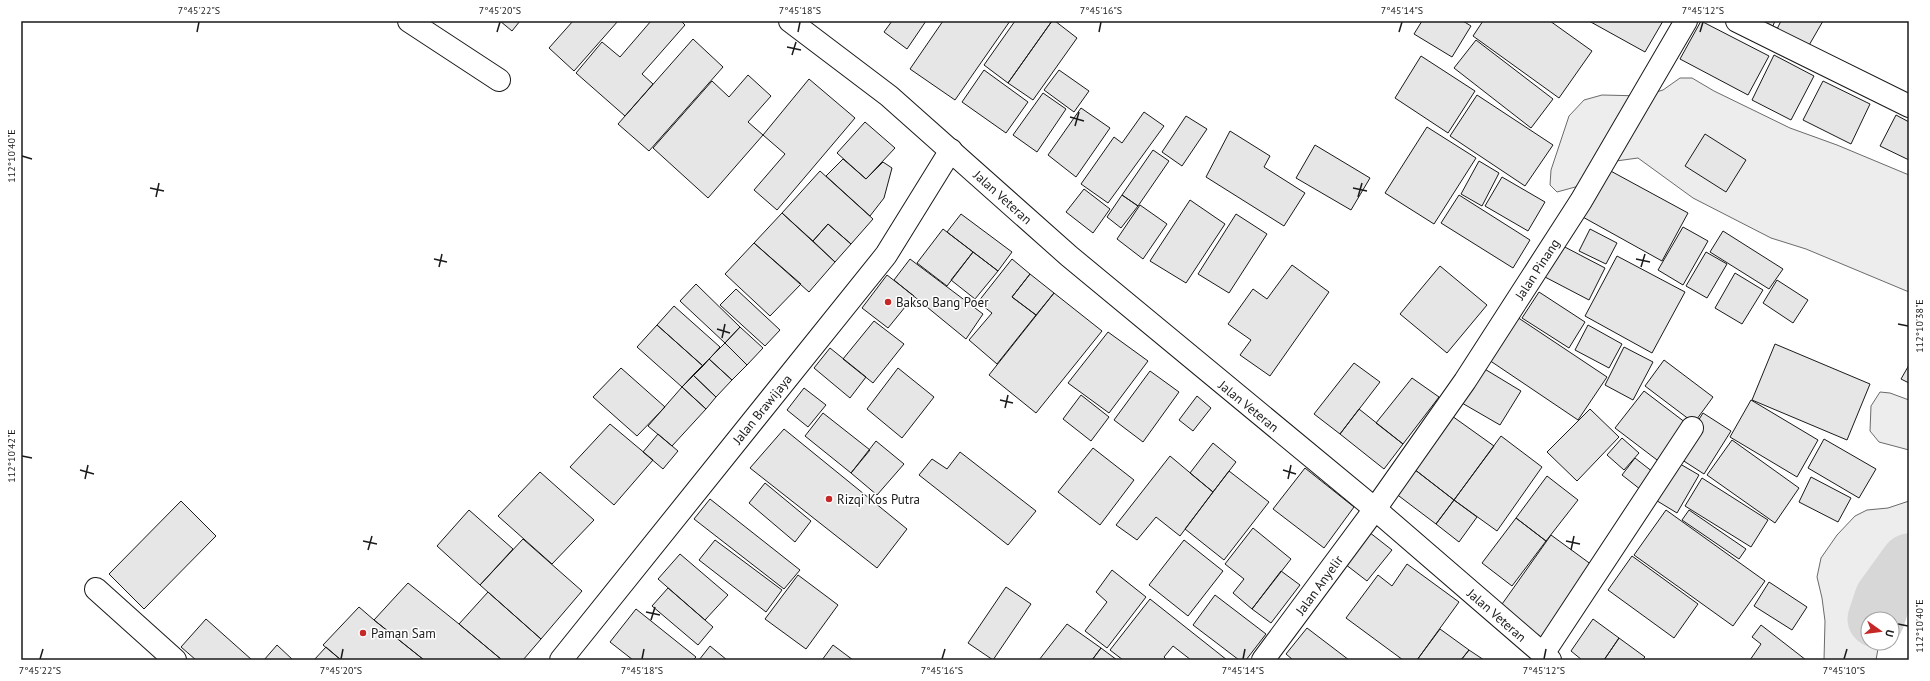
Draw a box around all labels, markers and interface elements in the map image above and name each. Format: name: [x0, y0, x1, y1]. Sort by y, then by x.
text: 7°45'22"S: [178, 4, 220, 17]
text: 7°45'20"S: [479, 4, 521, 17]
text: 7°45'18"S: [779, 4, 821, 17]
text: 7°45'16"S: [1080, 4, 1122, 17]
text: 7°45'14"S: [1381, 4, 1423, 17]
text: 7°45'12"S: [1682, 4, 1724, 17]
text: 112°10'40"E: [5, 129, 18, 183]
street label: Jalan Veteran: [969, 166, 1035, 228]
street label: Jalan Pinang: [1511, 236, 1563, 304]
place label: Bakso Bang Poer: [896, 294, 989, 311]
marker: Bakso Bang Poer: [883, 297, 893, 307]
text: 112°10'38"E: [1913, 299, 1926, 353]
street label: Jalan Brawijaya: [728, 371, 796, 448]
street label: Jalan Veteran: [1214, 376, 1282, 436]
text: 112°10'42"E: [5, 429, 18, 483]
place label: Rizqi Kos Putra: [837, 491, 920, 508]
marker: Rizqi Kos Putra: [824, 494, 834, 504]
street label: Jalan Anyelir: [1291, 552, 1347, 619]
street label: Jalan Veteran: [1463, 584, 1530, 646]
text: 112°10'40"E: [1913, 599, 1926, 653]
north arrow: [1860, 611, 1900, 651]
place label: Paman Sam: [371, 625, 436, 642]
marker: Paman Sam: [358, 628, 368, 638]
text: U: [1882, 628, 1897, 639]
text: 7°45'22"S: [19, 664, 61, 677]
text: 7°45'20"S: [320, 664, 362, 677]
text: 7°45'18"S: [621, 664, 663, 677]
text: 7°45'16"S: [921, 664, 963, 677]
text: 7°45'14"S: [1222, 664, 1264, 677]
text: 7°45'12"S: [1523, 664, 1565, 677]
text: 7°45'10"S: [1823, 664, 1865, 677]

